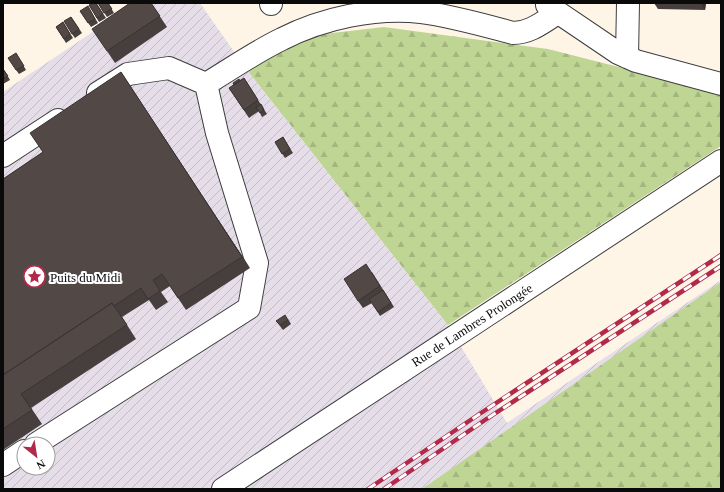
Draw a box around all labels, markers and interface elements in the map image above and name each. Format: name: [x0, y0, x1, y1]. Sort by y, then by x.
place icon: Puits du Midi: [22, 264, 48, 290]
place label: Puits du Midi: [50, 270, 121, 285]
street label: Rue de Lambres Prolongée: [409, 280, 535, 370]
north arrow: [16, 436, 56, 476]
text: N: [35, 457, 47, 472]

